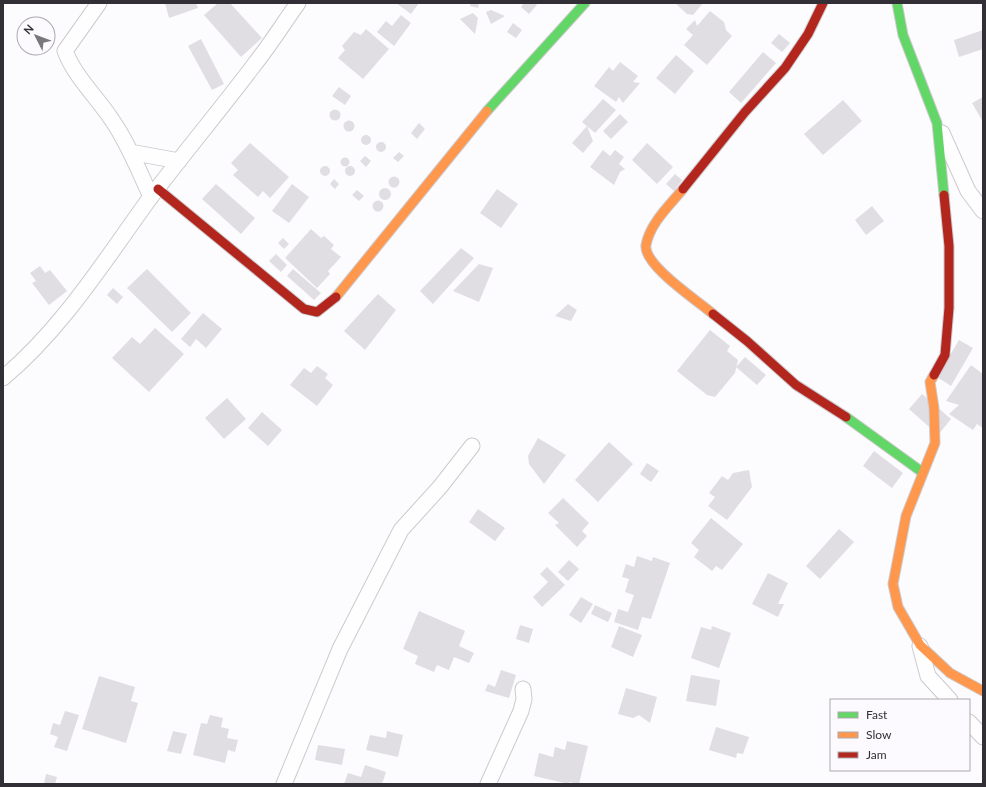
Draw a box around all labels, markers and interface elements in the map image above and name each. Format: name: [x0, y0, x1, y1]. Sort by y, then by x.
north arrow: [16, 16, 56, 56]
text: N: [21, 21, 36, 36]
legend: [830, 699, 970, 771]
text: Fast: [866, 707, 888, 722]
text: Slow: [866, 727, 892, 742]
text: Jam: [866, 747, 887, 762]

